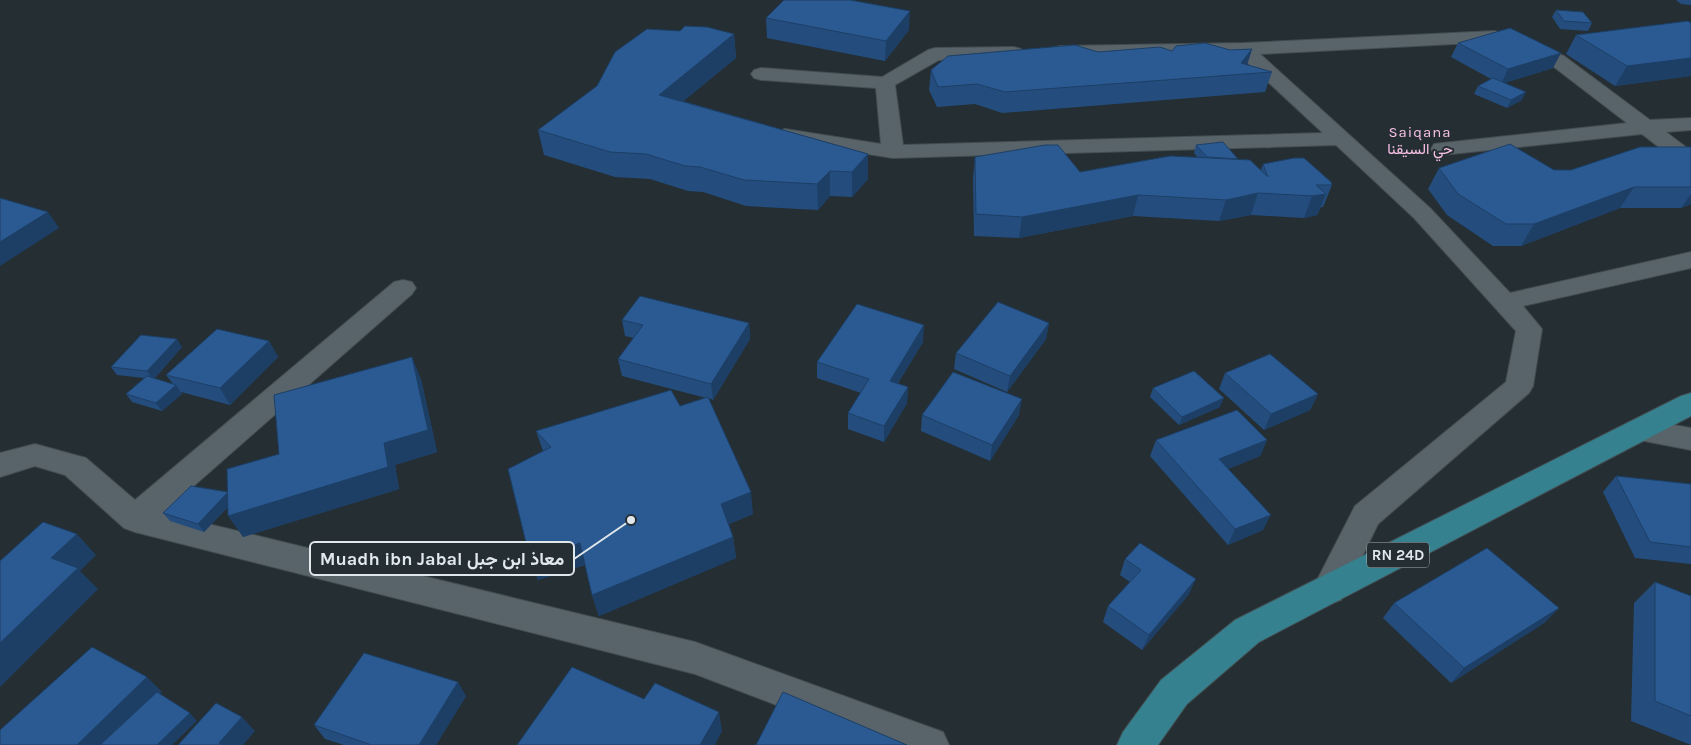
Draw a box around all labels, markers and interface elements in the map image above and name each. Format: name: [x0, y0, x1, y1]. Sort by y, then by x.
district label: Saiqana حي السيقنا: [1387, 123, 1453, 162]
callout: Muadh ibn Jabal معاذ ابن جبل: [310, 542, 574, 575]
road number: RN 24D: [1367, 542, 1429, 568]
text: Muadh ibn Jabal معاذ ابن جبل: [320, 548, 564, 570]

